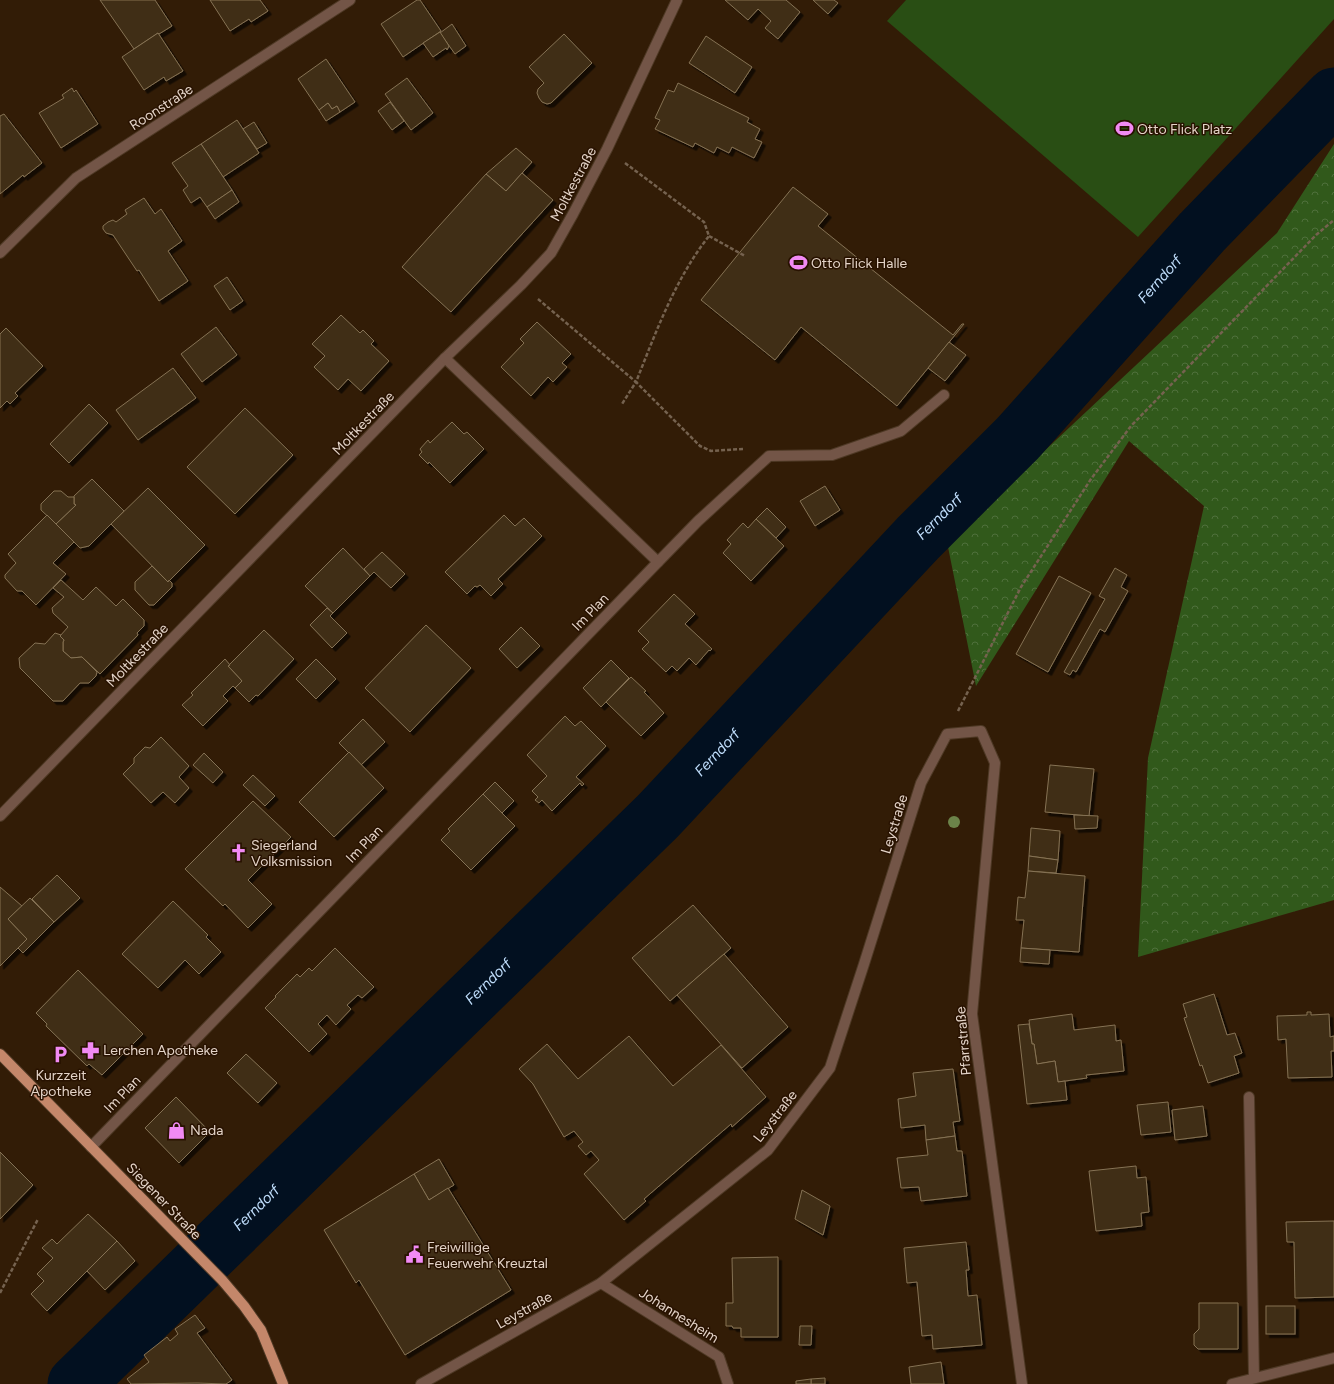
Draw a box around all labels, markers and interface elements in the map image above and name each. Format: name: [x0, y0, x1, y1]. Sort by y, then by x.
street label: Roonstraße: [126, 80, 196, 134]
sports icon: Otto Flick Platz: [1114, 119, 1134, 139]
place label: Otto Flick Platz: [1137, 121, 1232, 138]
street label: Moltkestraße: [547, 144, 600, 224]
water label: Ferndorf: [1134, 251, 1187, 307]
sports icon: Otto Flick Halle: [788, 253, 808, 273]
place label: Otto Flick Halle: [811, 255, 908, 272]
street label: Moltkestraße: [329, 388, 398, 459]
water label: Ferndorf: [912, 489, 967, 544]
street label: Im Plan: [569, 590, 612, 635]
street label: Moltkestraße: [103, 620, 172, 691]
water label: Ferndorf: [691, 724, 745, 780]
street label: Leystraße: [877, 792, 912, 856]
street label: Im Plan: [343, 822, 386, 867]
place label: Siegerland Volksmission: [251, 837, 332, 870]
church icon: Siegerland Volksmission: [228, 843, 248, 863]
water label: Ferndorf: [461, 954, 516, 1008]
street label: Pfarrstraße: [952, 1005, 975, 1076]
pharmacy icon: Lerchen Apotheke: [80, 1040, 100, 1060]
place label: Lerchen Apotheke: [103, 1042, 218, 1059]
parking icon: Kurzzeit Apotheke: [51, 1045, 71, 1065]
place label: Kurzzeit Apotheke: [31, 1067, 92, 1100]
street label: Im Plan: [101, 1072, 144, 1117]
street label: Leystraße: [750, 1087, 801, 1146]
shop icon: Nada: [167, 1120, 187, 1140]
place label: Nada: [190, 1122, 223, 1139]
street label: Siegener Straße: [123, 1159, 205, 1244]
water label: Ferndorf: [229, 1180, 284, 1235]
place label: Freiwillige Feuerwehr Kreuztal: [427, 1239, 548, 1272]
public building icon: Freiwillige Feuerwehr Kreuztal: [404, 1245, 424, 1265]
street label: Johannesheim: [636, 1284, 722, 1347]
street label: Leystraße: [493, 1288, 555, 1333]

